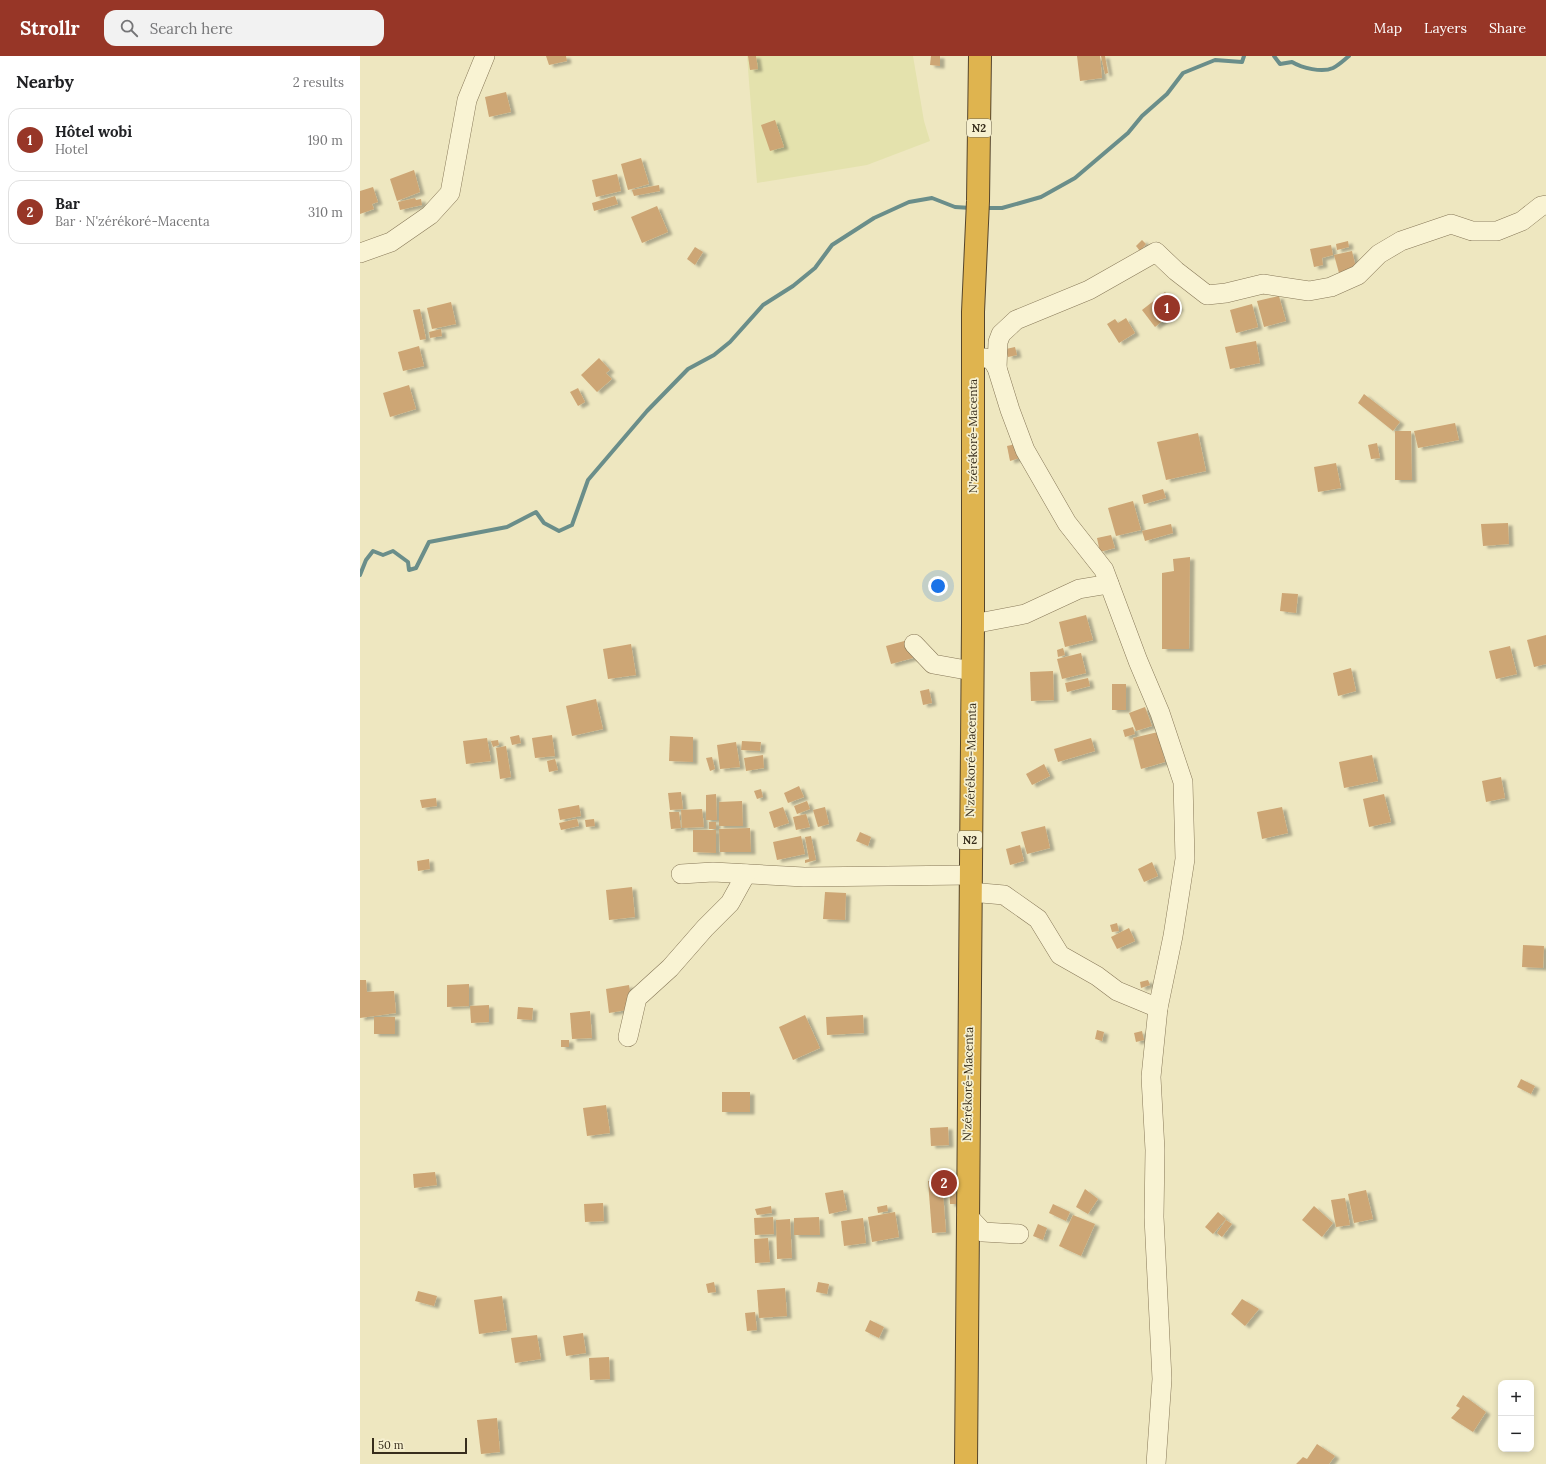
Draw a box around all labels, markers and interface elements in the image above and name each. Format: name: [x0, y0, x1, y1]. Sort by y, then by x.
search box: [104, 10, 384, 46]
text: Strollr: [20, 16, 80, 40]
icon: search: [118, 17, 140, 39]
text: Search here: [150, 19, 233, 38]
text: Map: [1374, 19, 1402, 37]
text: Layers: [1424, 19, 1467, 37]
text: Share: [1489, 19, 1526, 37]
text: Nearby: [16, 71, 74, 93]
text: 2 results: [293, 74, 344, 91]
road number: N2: [967, 119, 991, 137]
text: Hôtel wobi: [55, 122, 132, 141]
text: 1: [27, 132, 33, 149]
text: 190 m: [308, 132, 343, 149]
text: Hotel: [55, 141, 88, 158]
text: Bar: [55, 194, 80, 213]
text: 2: [27, 204, 33, 221]
text: 310 m: [308, 204, 343, 221]
text: Bar · N'zérékoré-Macenta: [55, 213, 210, 230]
pin: 1: [1154, 293, 1180, 323]
street label: N'zérékoré-Macenta: [965, 379, 980, 493]
your location: [928, 576, 948, 596]
street label: N'zérékoré-Macenta: [962, 703, 979, 817]
road number: N2: [958, 831, 982, 849]
street label: N'zérékoré-Macenta: [959, 1027, 976, 1141]
pin: 2: [931, 1168, 957, 1198]
map controls: [1498, 1380, 1534, 1452]
button: +: [1498, 1380, 1534, 1416]
button: −: [1498, 1416, 1534, 1452]
scale bar: [372, 1436, 467, 1455]
text: 50 m: [378, 1438, 404, 1452]

